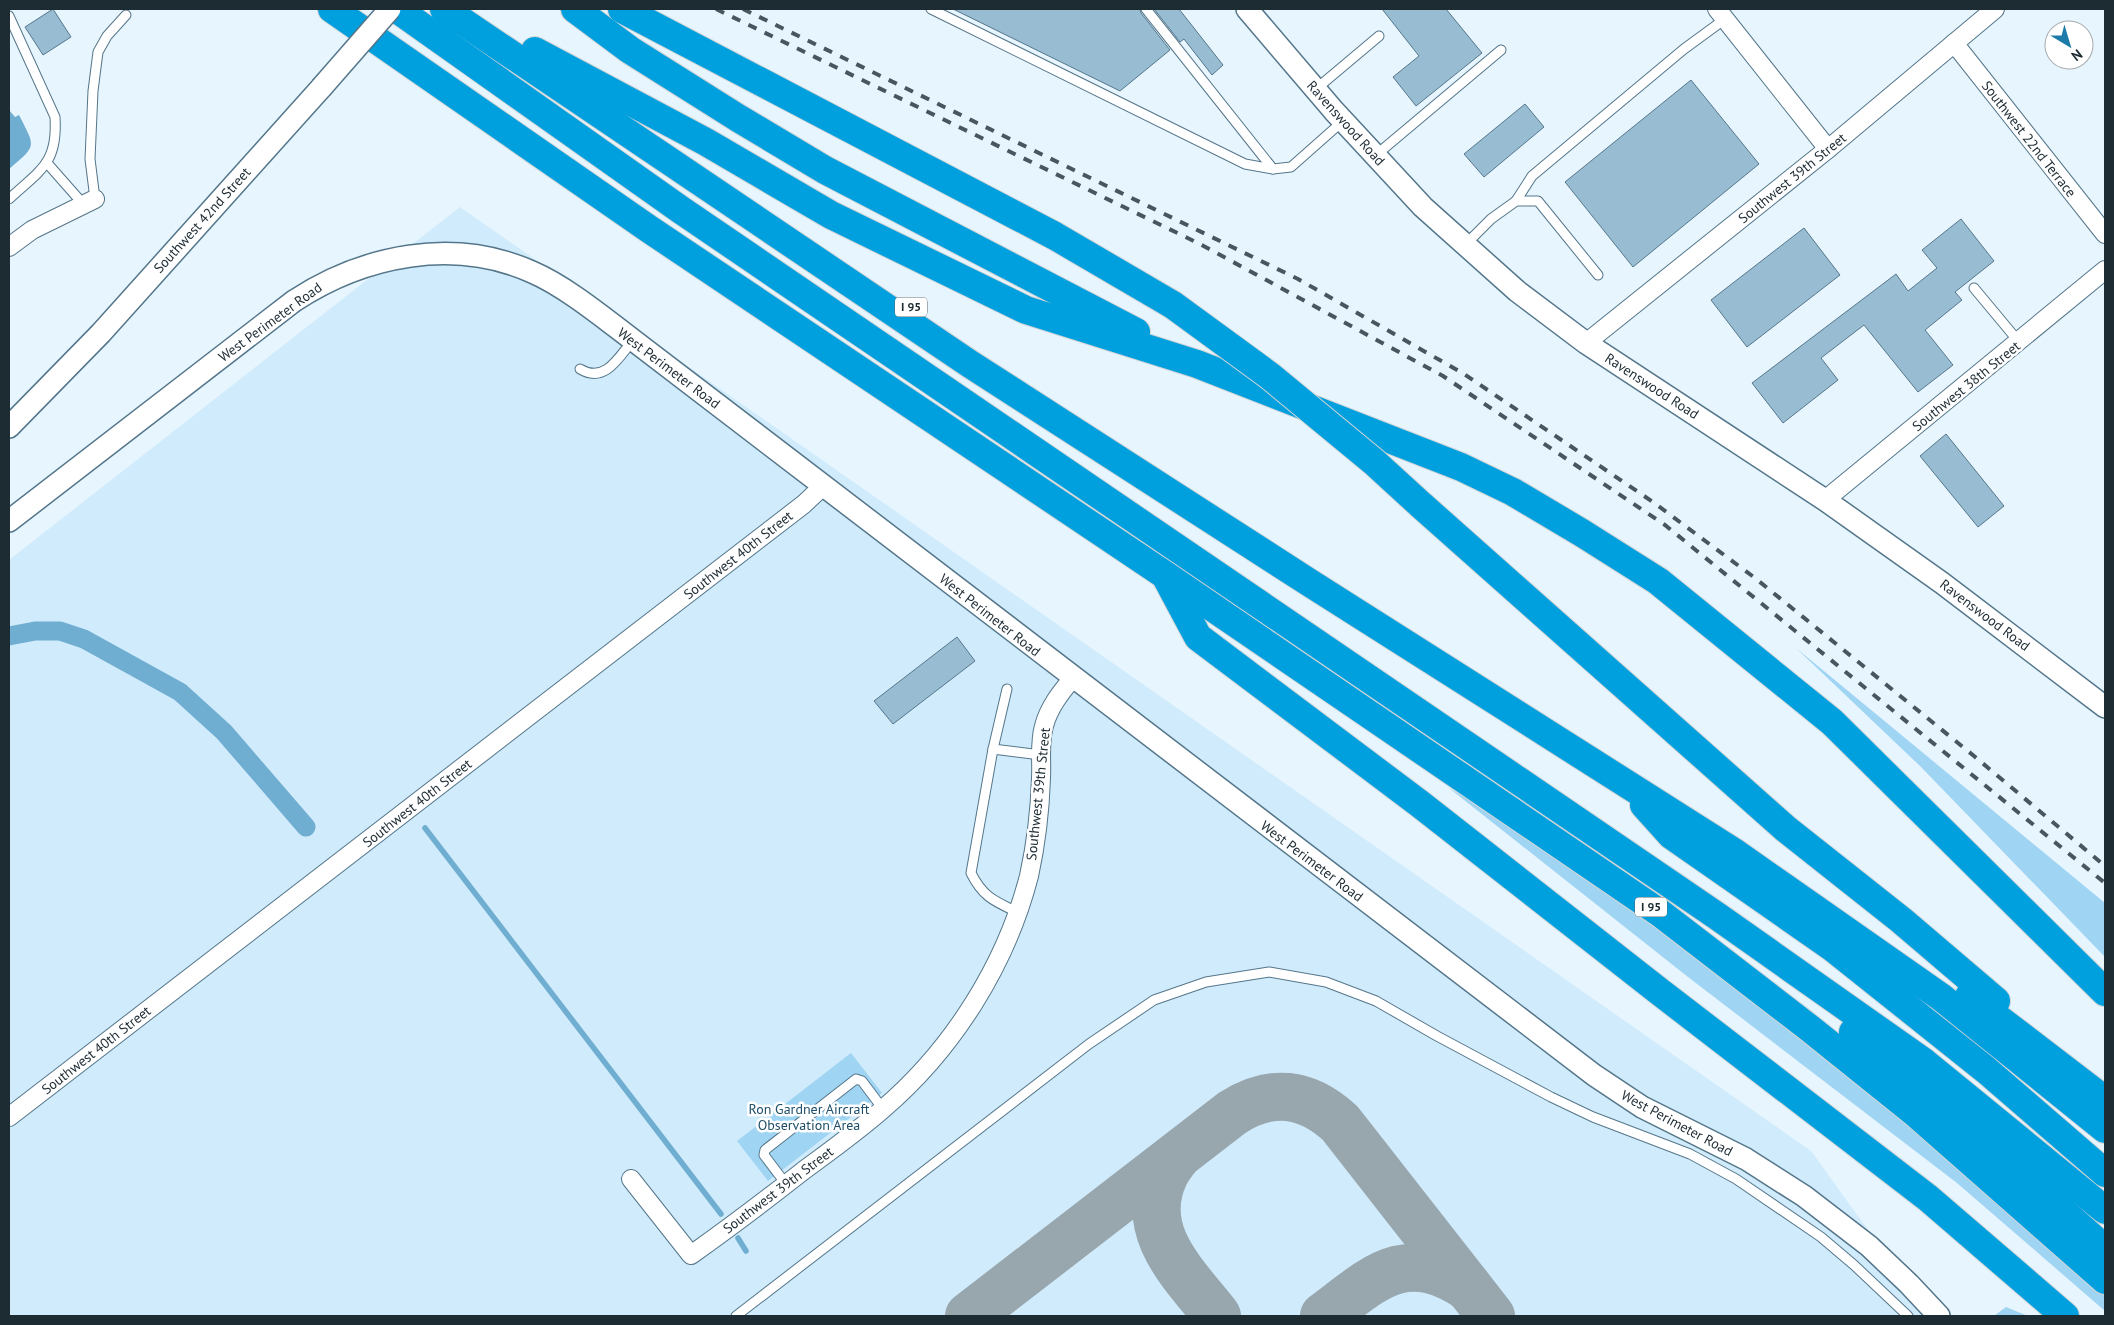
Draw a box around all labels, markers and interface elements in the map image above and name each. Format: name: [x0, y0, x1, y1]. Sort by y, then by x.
north arrow: [2044, 20, 2094, 70]
text: N: [2068, 45, 2086, 65]
street label: Ravenswood Road: [1303, 77, 1389, 169]
street label: Southwest 22nd Terrace: [1978, 77, 2080, 201]
street label: Southwest 39th Street: [1734, 129, 1850, 227]
street label: Southwest 42nd Street: [150, 163, 255, 277]
street label: West Perimeter Road: [215, 278, 325, 366]
road number: I 95: [895, 298, 927, 316]
street label: West Perimeter Road: [614, 324, 724, 412]
street label: Southwest 38th Street: [1908, 337, 2024, 435]
street label: Ravenswood Road: [1602, 349, 1702, 423]
street label: Southwest 40th Street: [680, 507, 796, 603]
street label: West Perimeter Road: [936, 570, 1044, 660]
street label: Ravenswood Road: [1936, 575, 2034, 655]
street label: Southwest 39th Street: [1022, 726, 1054, 861]
street label: Southwest 40th Street: [359, 755, 475, 851]
street label: West Perimeter Road: [1257, 817, 1367, 905]
road number: I 95: [1635, 898, 1667, 916]
street label: Southwest 40th Street: [38, 1002, 154, 1098]
street label: West Perimeter Road: [1618, 1086, 1736, 1160]
park label: Ron Gardner Aircraft Observation Area: [749, 1100, 870, 1134]
street label: Southwest 39th Street: [719, 1142, 837, 1237]

